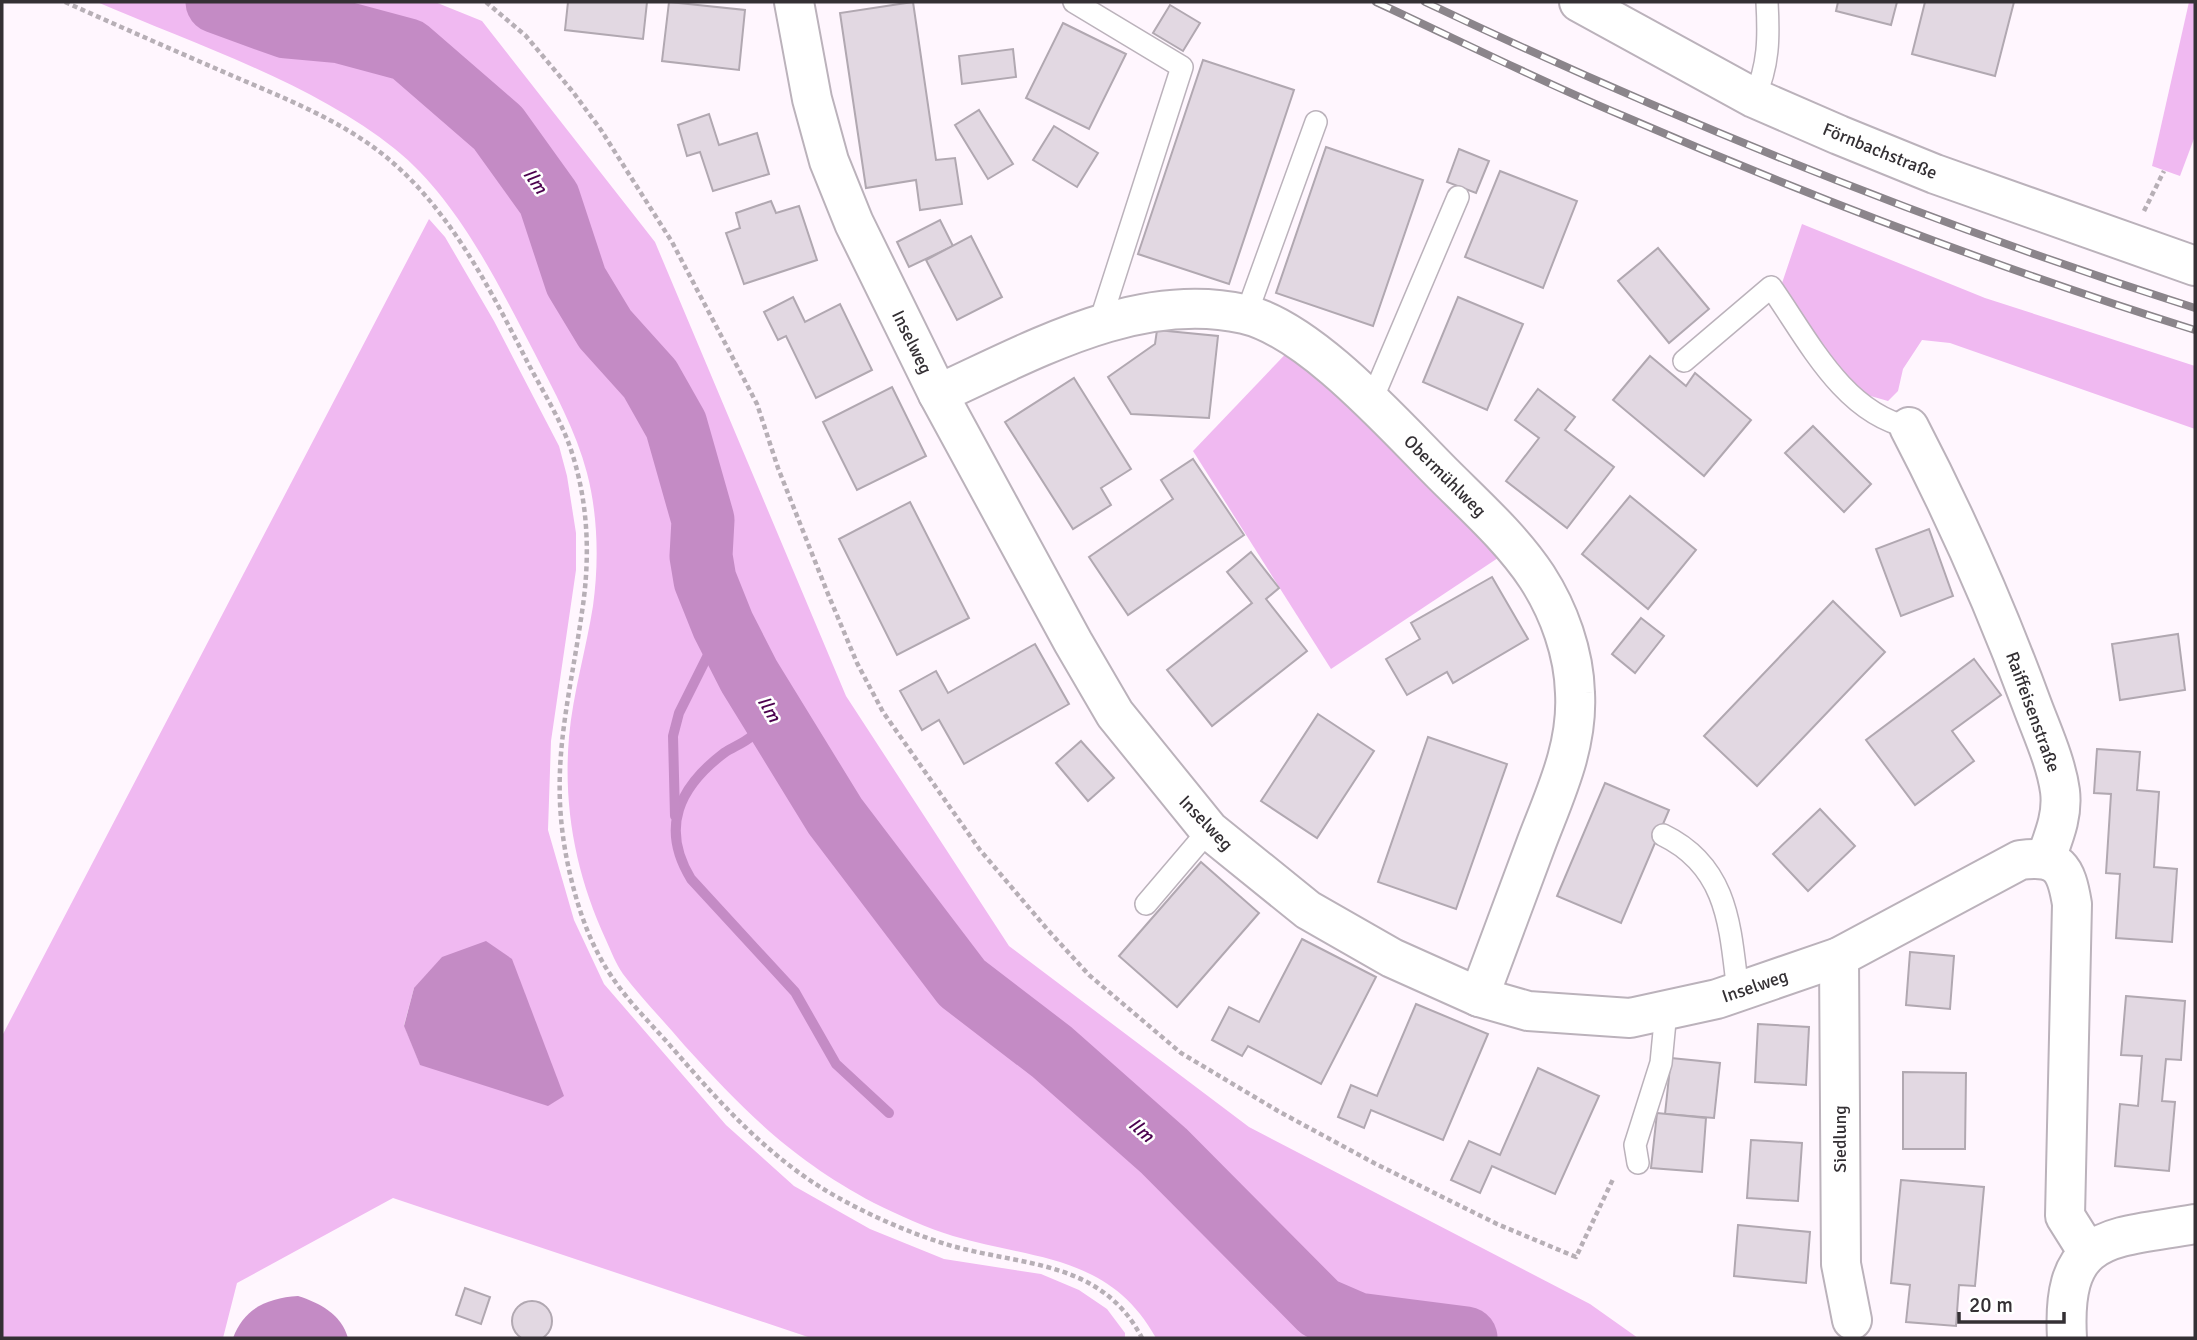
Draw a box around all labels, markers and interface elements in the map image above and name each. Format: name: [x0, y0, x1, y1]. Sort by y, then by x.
street label: Förnbachstraße: [1820, 118, 1940, 184]
water label: Ilm: [518, 163, 553, 199]
street label: Inselweg: [887, 306, 937, 378]
street label: Obermühlweg: [1399, 430, 1491, 522]
street label: Raiffeisenstraße: [2001, 649, 2065, 775]
water label: Ilm: [752, 692, 786, 727]
street label: Inselweg: [1174, 791, 1238, 855]
street label: Inselweg: [1719, 964, 1791, 1008]
street label: Siedlung: [1829, 1105, 1851, 1173]
water label: Ilm: [1123, 1112, 1159, 1148]
scale bar: [1959, 1280, 2064, 1324]
text: 20 m: [1969, 1292, 2013, 1318]

